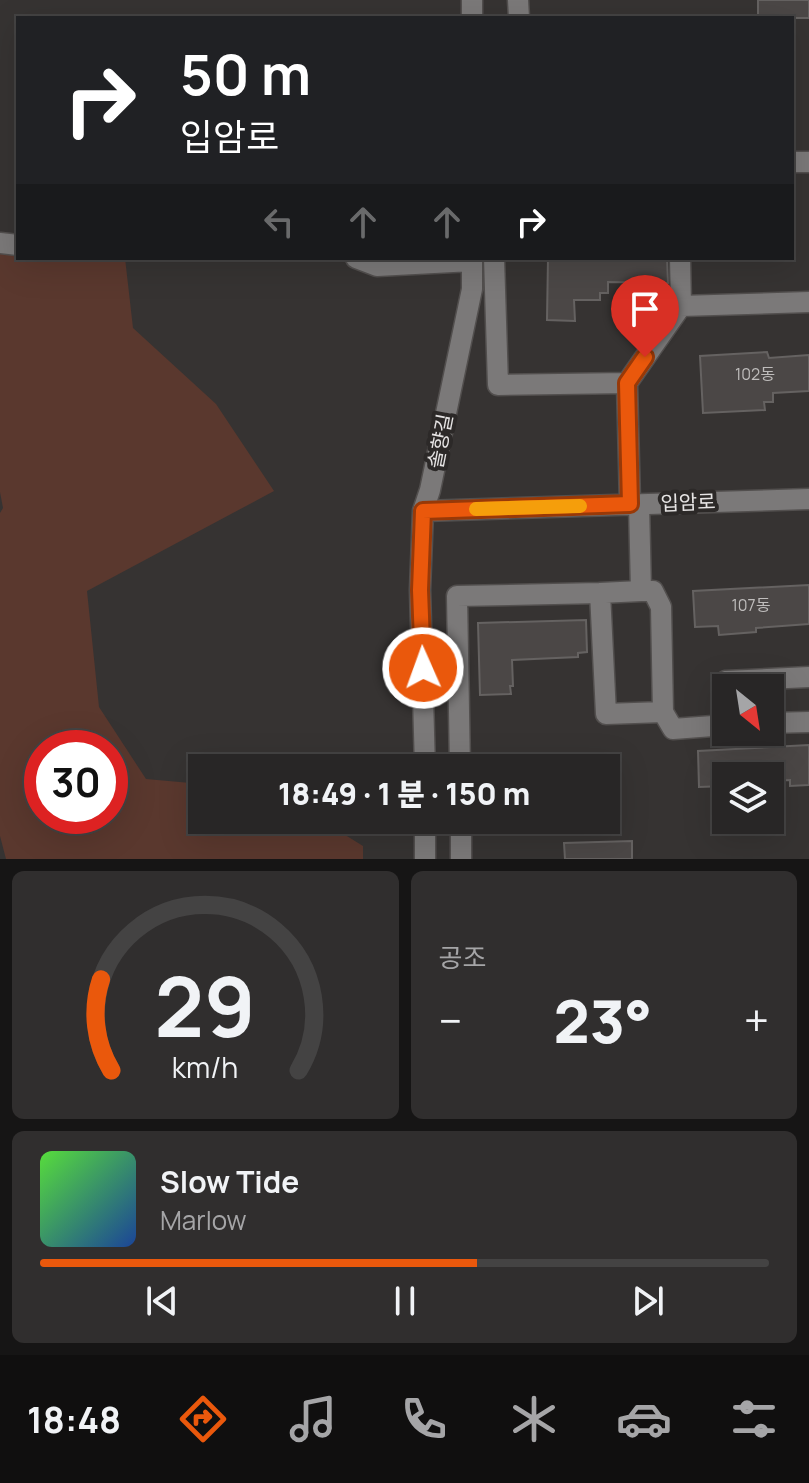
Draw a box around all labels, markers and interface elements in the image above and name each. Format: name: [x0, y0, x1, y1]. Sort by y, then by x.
text: 50 m: [180, 35, 311, 112]
icon: right: [48, 48, 152, 152]
text: 입암로: [180, 112, 279, 161]
icon: left: [257, 200, 301, 244]
icon: ahead: [341, 200, 385, 244]
icon: ahead: [425, 200, 469, 244]
icon: right: [509, 200, 553, 244]
pin: [611, 275, 679, 357]
icon: arrive: [623, 287, 667, 331]
house number: 102동: [735, 363, 775, 385]
street label: 솔향길: [421, 411, 459, 471]
street label: 입암로: [660, 488, 716, 516]
house number: 107동: [732, 594, 771, 616]
position arrow: [381, 626, 465, 710]
north arrow: [712, 674, 784, 746]
map controls: [712, 674, 784, 834]
speed limit sign: 30: [24, 730, 128, 834]
button: layers: [712, 762, 784, 834]
text: 18:49 · 1 분 · 150 m: [278, 773, 530, 814]
text: 공조: [439, 939, 486, 975]
text: 29: [155, 948, 256, 1062]
text: 23°: [554, 979, 652, 1061]
text: −: [439, 990, 462, 1050]
text: +: [744, 990, 769, 1050]
text: km/h: [172, 1048, 238, 1087]
text: Slow Tide: [160, 1161, 299, 1202]
text: Marlow: [160, 1202, 247, 1238]
icon: previous: [140, 1279, 184, 1323]
icon: pause: [383, 1279, 427, 1323]
icon: next: [626, 1279, 670, 1323]
icon: directions: [175, 1391, 231, 1447]
icon: music: [285, 1391, 341, 1447]
icon: phone: [396, 1391, 452, 1447]
icon: climate: [506, 1391, 562, 1447]
icon: car: [616, 1391, 672, 1447]
icon: filters: [726, 1391, 782, 1447]
text: 18:48: [27, 1395, 121, 1444]

